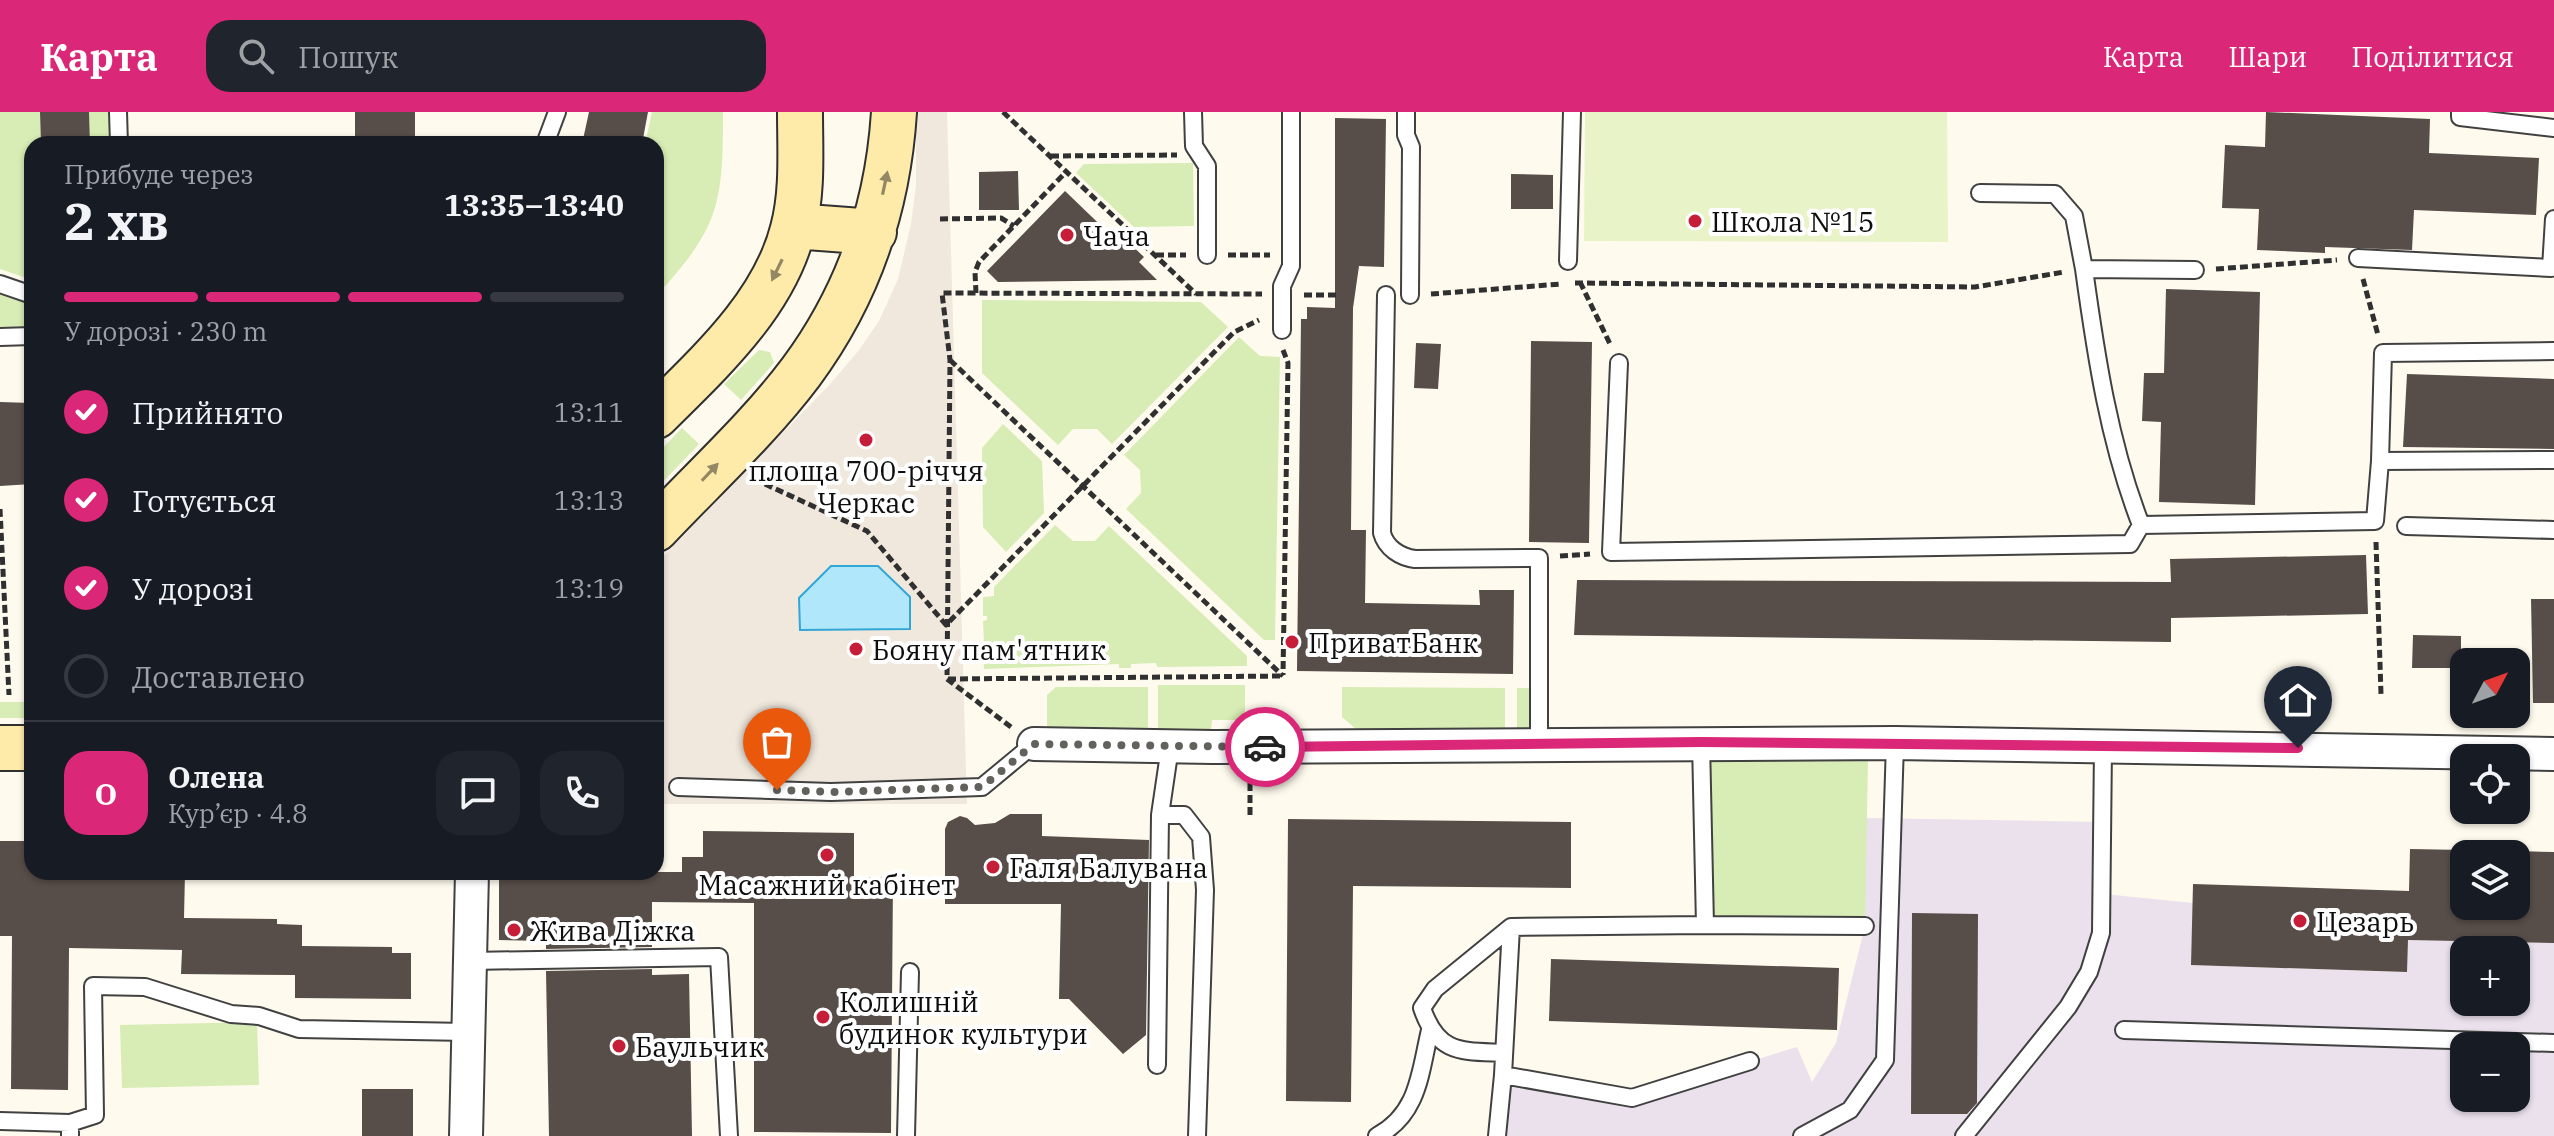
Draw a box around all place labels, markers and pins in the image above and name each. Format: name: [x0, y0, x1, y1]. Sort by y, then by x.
place label: Школа №15: [1711, 203, 1875, 240]
marker: Школа №15: [1686, 212, 1704, 230]
place label: Чача: [1083, 217, 1150, 254]
marker: Чача: [1058, 226, 1076, 244]
marker: площа 700-річчя Черкас: [857, 431, 875, 449]
place label: площа 700-річчя Черкас: [748, 452, 984, 521]
place label: ПриватБанк: [1308, 624, 1478, 661]
place label: Бояну пам'ятник: [872, 631, 1106, 668]
marker: ПриватБанк: [1283, 633, 1301, 651]
marker: Бояну пам'ятник: [847, 640, 865, 658]
pin: [2264, 666, 2332, 748]
pin: [743, 708, 811, 790]
marker: Масажний кабінет: [818, 846, 836, 864]
place label: Галя Балувана: [1009, 849, 1208, 886]
marker: Галя Балувана: [984, 858, 1002, 876]
place label: Масажний кабінет: [698, 866, 956, 903]
place label: Цезарь: [2316, 903, 2414, 940]
place label: Жива Діжка: [530, 912, 695, 949]
marker: Цезарь: [2291, 912, 2309, 930]
marker: Жива Діжка: [505, 921, 523, 939]
place label: Колишній будинок культури: [839, 983, 1088, 1052]
marker: Колишній будинок культури: [814, 1008, 832, 1026]
place label: Баульчик: [635, 1028, 765, 1065]
marker: Баульчик: [610, 1037, 628, 1055]

